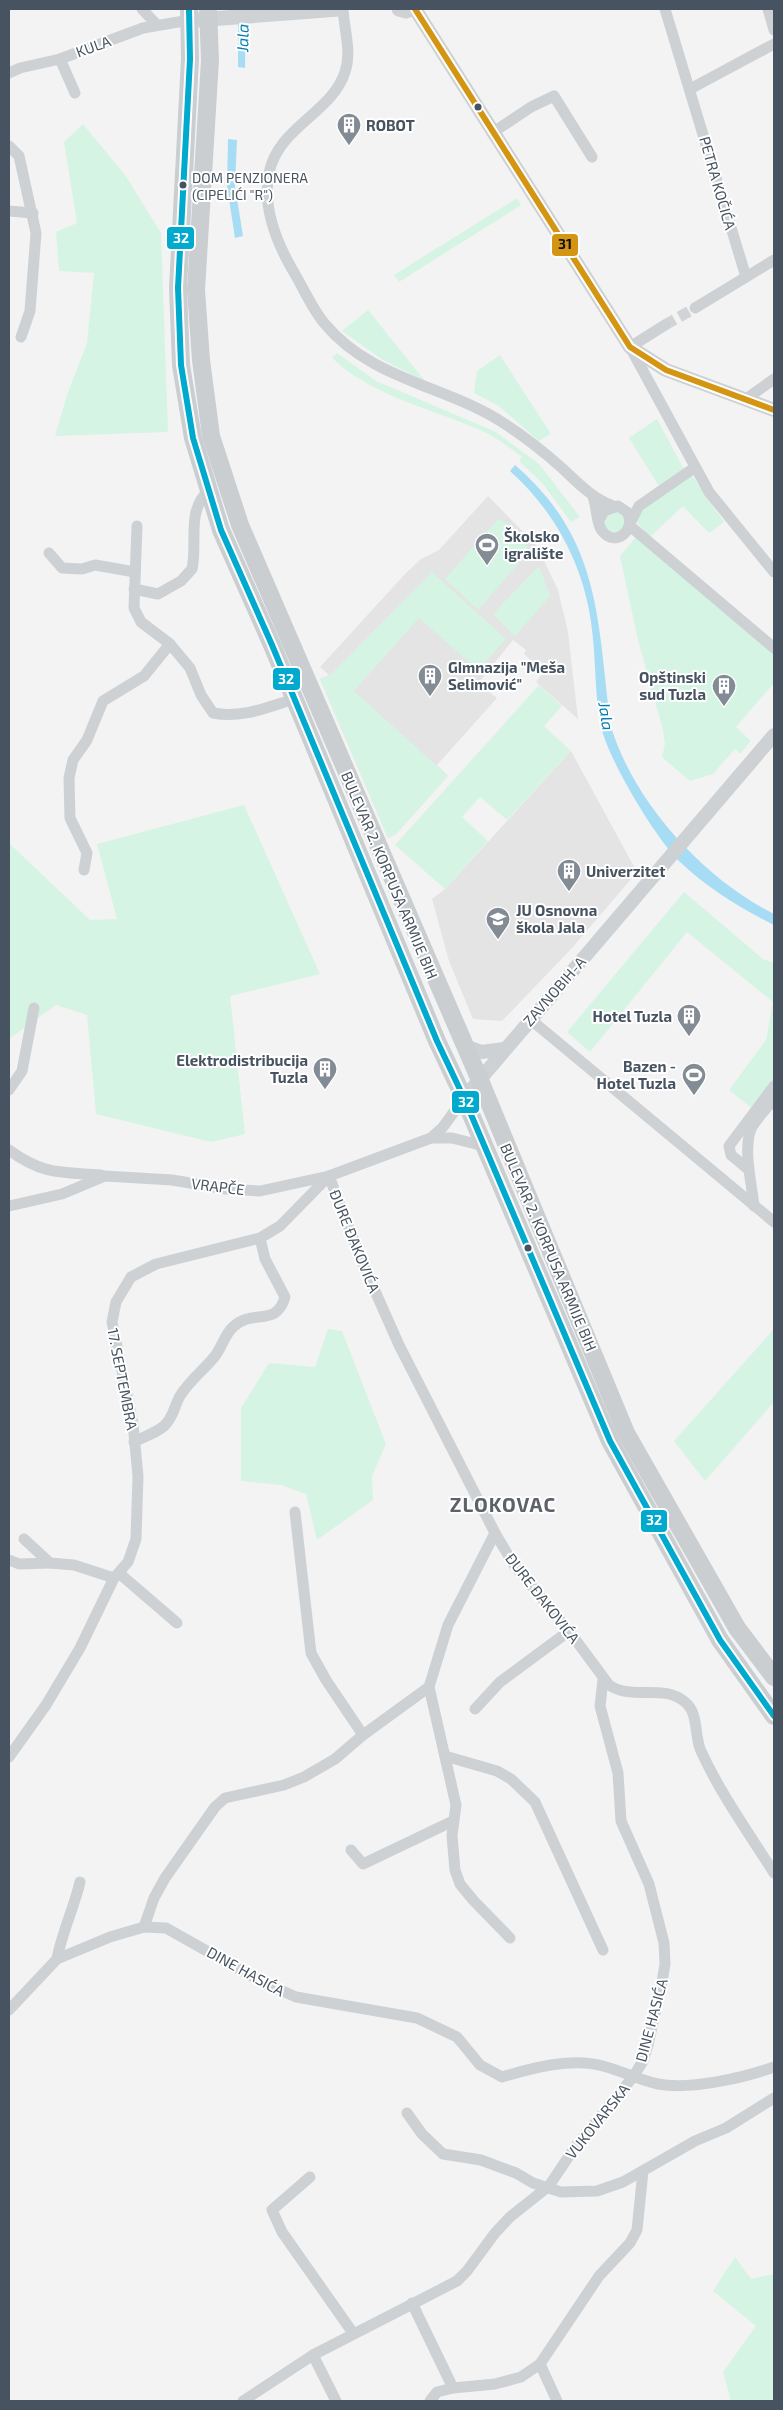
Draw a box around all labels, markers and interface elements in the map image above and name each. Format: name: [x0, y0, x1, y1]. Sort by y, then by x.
water label: Jala: [232, 24, 252, 53]
street label: KULA: [73, 31, 114, 61]
unlabelled marker: [473, 102, 483, 112]
building icon: ROBOT: [336, 112, 362, 146]
place label: ROBOT: [366, 116, 415, 134]
street label: PETRA KOČIĆA: [696, 134, 740, 232]
place label: DOM PENZIONERA (CIPELIĆI "R"): [192, 169, 308, 203]
marker: DOM PENZIONERA (CIPELIĆI "R"): [178, 180, 188, 190]
line badge: 32: [166, 226, 195, 250]
text: 32: [173, 229, 189, 246]
line badge: 31: [551, 233, 579, 257]
text: 31: [558, 235, 572, 252]
place label: Školsko igralište: [504, 527, 563, 562]
sports icon: Školsko igralište: [474, 532, 500, 566]
place label: GImnazija "Meša Selimović": [448, 658, 565, 693]
building icon: GImnazija "Meša Selimović": [417, 663, 443, 697]
line badge: 32: [272, 667, 301, 691]
place label: Opštinski sud Tuzla: [639, 668, 706, 703]
text: 32: [278, 670, 294, 687]
building icon: Opštinski sud Tuzla: [711, 673, 737, 707]
water label: Jala: [595, 699, 619, 732]
street label: BULEVAR 2. KORPUSA ARMIJE BIH: [338, 768, 442, 982]
building icon: Univerzitet: [556, 858, 582, 892]
place label: Univerzitet: [586, 862, 665, 880]
place label: JU Osnovna škola Jala: [516, 901, 597, 936]
school or university icon: JU Osnovna škola Jala: [485, 906, 511, 940]
street label: ZAVNOBIH-A: [519, 952, 590, 1029]
building icon: Hotel Tuzla: [676, 1003, 702, 1037]
place label: Hotel Tuzla: [593, 1007, 672, 1025]
place label: Elektrodistribucija Tuzla: [176, 1051, 308, 1086]
building icon: Elektrodistribucija Tuzla: [312, 1056, 338, 1090]
place label: Bazen - Hotel Tuzla: [597, 1057, 676, 1092]
sports icon: Bazen - Hotel Tuzla: [681, 1062, 707, 1096]
line badge: 32: [451, 1090, 480, 1114]
text: 32: [458, 1093, 474, 1110]
street label: BULEVAR 2. KORPUSA ARMIJE BIH: [497, 1140, 601, 1354]
street label: VRAPČE: [190, 1174, 246, 1198]
street label: ĐURE ĐAKOVIĆA: [326, 1187, 384, 1296]
unlabelled marker: [523, 1243, 533, 1253]
street label: 17. SEPTEMBRA: [104, 1326, 142, 1432]
district label: ZLOKOVAC: [450, 1492, 556, 1516]
line badge: 32: [640, 1509, 668, 1533]
text: 32: [646, 1511, 662, 1528]
street label: ĐURE ĐAKOVIĆA: [502, 1549, 584, 1647]
street label: DINE HASIĆA: [204, 1942, 288, 2000]
street label: DINE HASIĆA: [631, 1976, 671, 2064]
street label: VUKOVARSKA: [561, 2079, 633, 2162]

